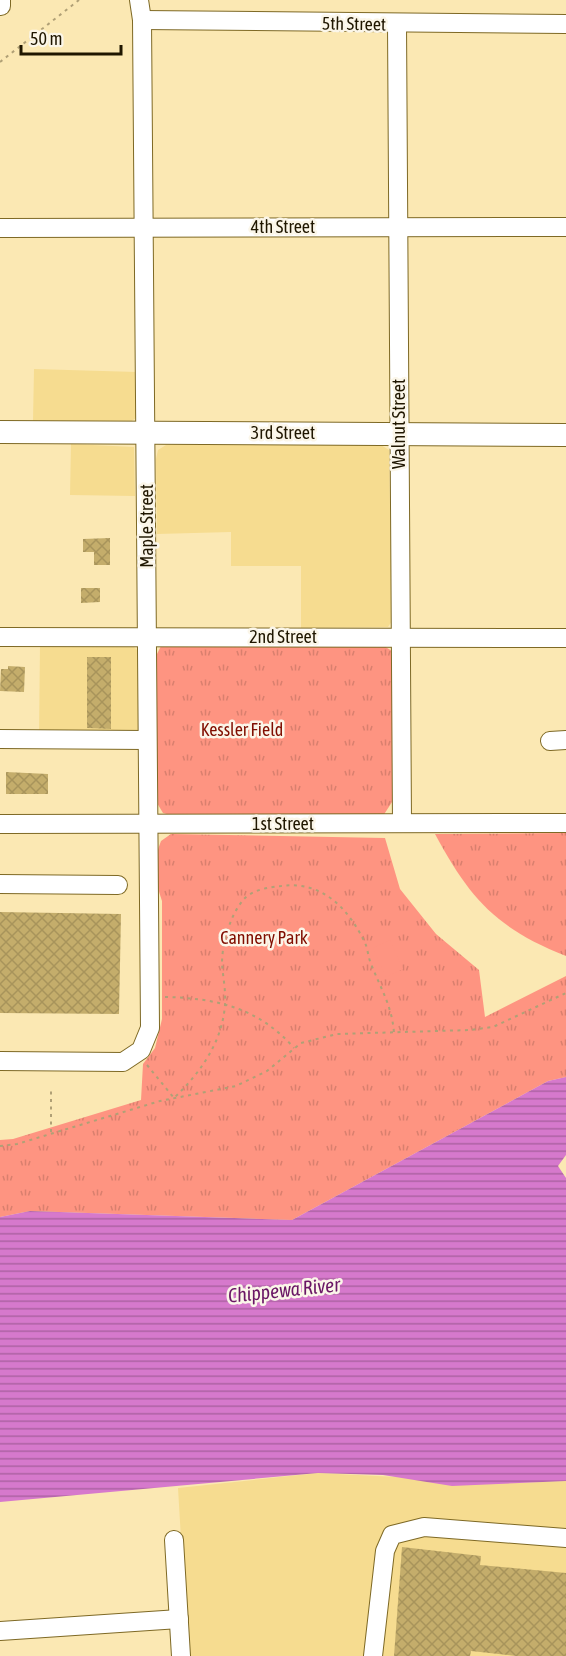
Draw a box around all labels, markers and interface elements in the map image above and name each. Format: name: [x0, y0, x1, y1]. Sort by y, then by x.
street label: 5th Street: [322, 12, 386, 35]
scale bar: [21, 18, 122, 56]
text: 50 m: [30, 28, 62, 49]
street label: 4th Street: [251, 216, 315, 237]
street label: Walnut Street: [388, 379, 409, 469]
street label: 3rd Street: [251, 422, 315, 443]
street label: Maple Street: [136, 484, 157, 568]
street label: 2nd Street: [249, 626, 317, 647]
park label: Kessler Field: [201, 719, 283, 740]
street label: 1st Street: [252, 813, 314, 834]
park label: Cannery Park: [220, 927, 308, 948]
water label: Chippewa River: [227, 1272, 342, 1307]

